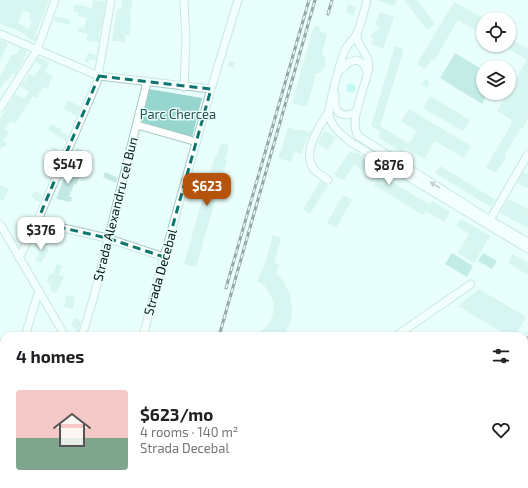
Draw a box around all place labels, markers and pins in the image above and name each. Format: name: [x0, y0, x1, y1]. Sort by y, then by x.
pin: $547: [44, 151, 92, 185]
pin: $876: [365, 152, 413, 186]
pin: $623: [183, 173, 231, 207]
pin: $376: [17, 217, 65, 251]

